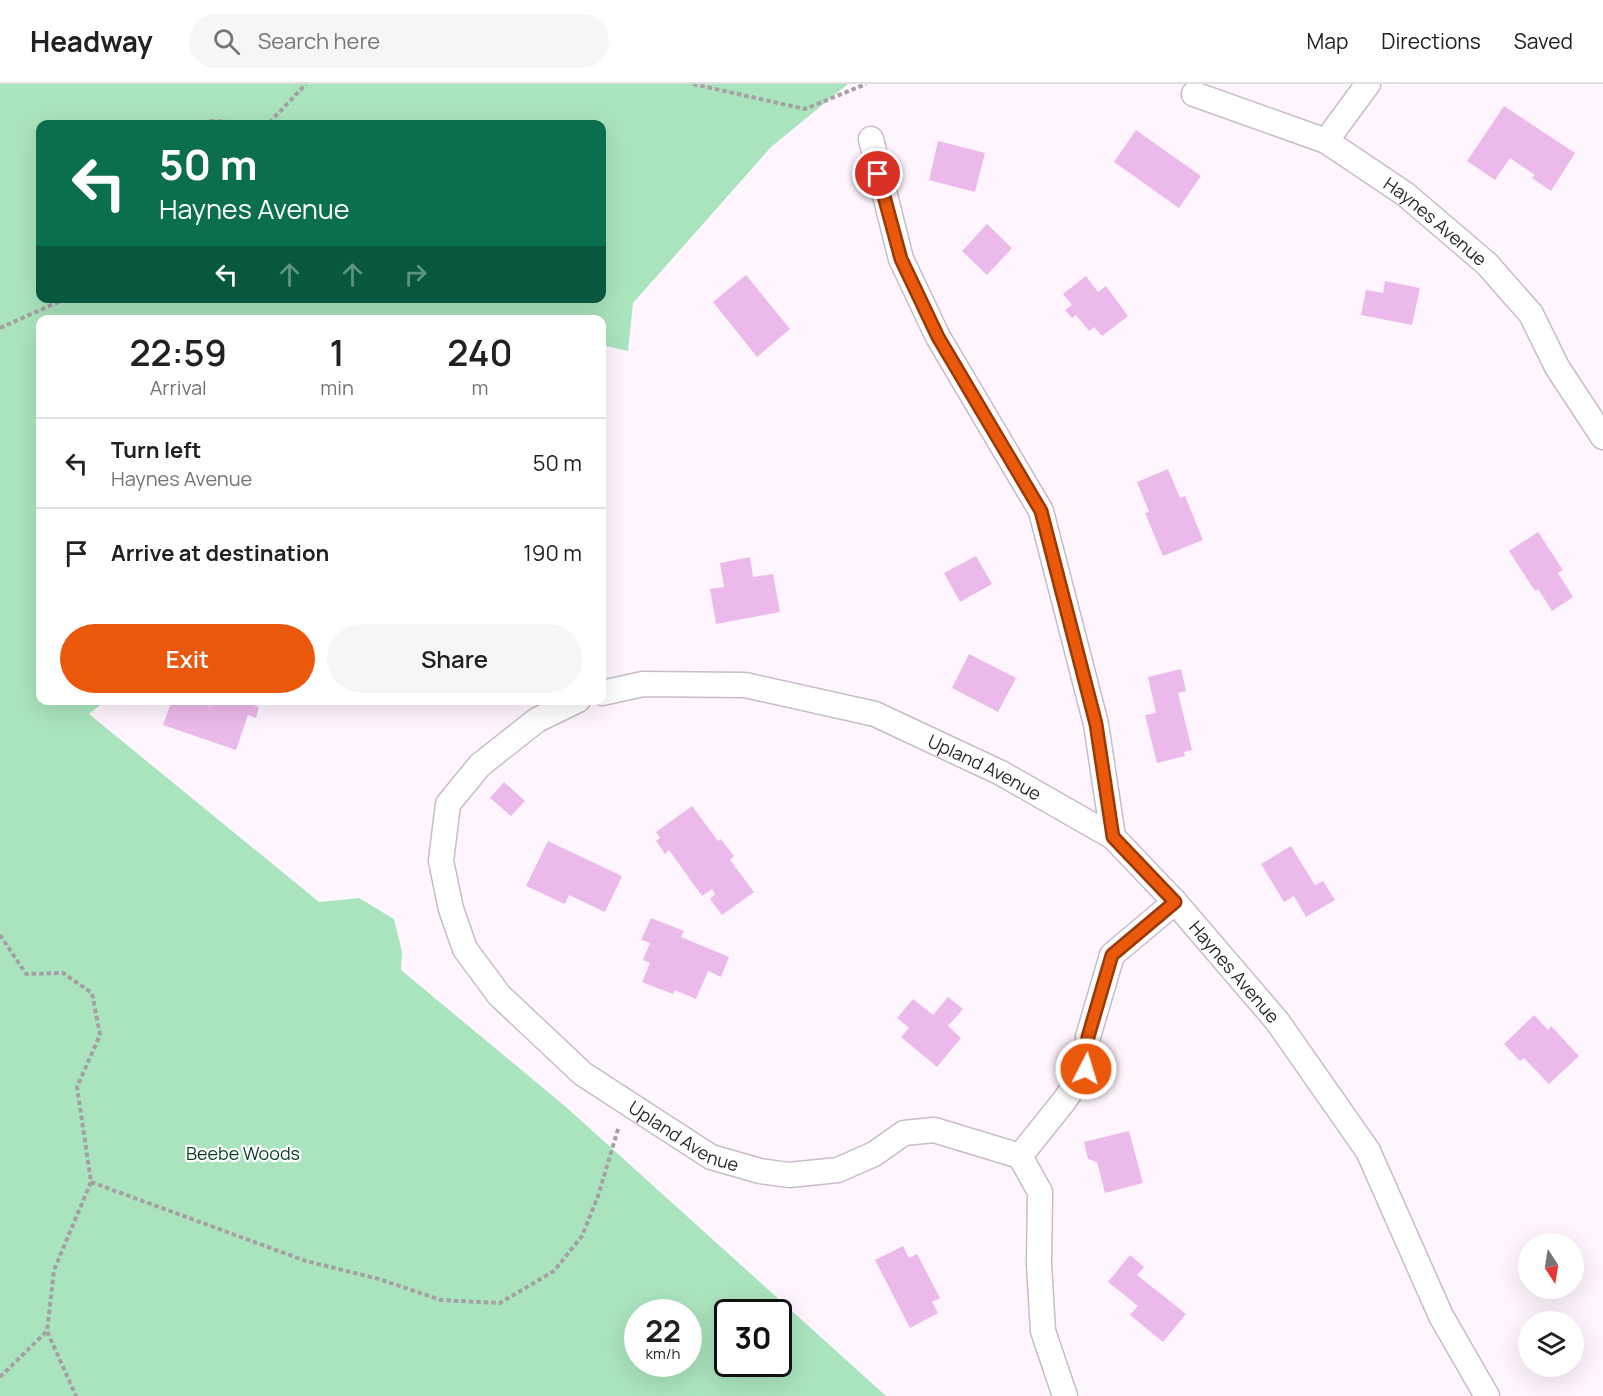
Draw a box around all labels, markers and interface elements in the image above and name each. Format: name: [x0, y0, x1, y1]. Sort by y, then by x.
search box: [189, 14, 609, 68]
text: Headway: [30, 22, 153, 60]
icon: search: [210, 25, 243, 58]
text: Search here: [258, 26, 380, 56]
text: Map: [1307, 27, 1348, 55]
text: Directions: [1381, 27, 1481, 55]
text: Saved: [1514, 27, 1573, 55]
text: 50 m: [159, 135, 257, 193]
icon: left: [60, 144, 138, 222]
pin: [852, 148, 903, 199]
icon: arrive: [861, 157, 894, 190]
street label: Haynes Avenue: [1379, 171, 1492, 271]
text: Haynes Avenue: [159, 190, 350, 227]
icon: left: [210, 258, 243, 291]
icon: ahead: [273, 258, 306, 291]
icon: ahead: [336, 258, 369, 291]
icon: right: [399, 258, 432, 291]
text: 22:59: [129, 328, 227, 377]
text: 1: [330, 328, 345, 377]
text: 240: [447, 328, 513, 377]
text: Arrival: [150, 374, 207, 401]
text: min: [320, 374, 354, 401]
text: m: [471, 374, 488, 401]
text: Turn left: [111, 435, 201, 465]
icon: left: [60, 447, 93, 480]
text: 50 m: [533, 448, 582, 478]
text: Haynes Avenue: [111, 465, 252, 492]
icon: arrive: [60, 537, 93, 570]
text: Arrive at destination: [111, 538, 329, 568]
text: 190 m: [523, 538, 582, 568]
button: Exit: [60, 624, 315, 693]
button: Share: [327, 624, 582, 693]
street label: Upland Avenue: [924, 728, 1046, 806]
street label: Haynes Avenue: [1184, 916, 1285, 1028]
position arrow: [1054, 1037, 1118, 1101]
street label: Upland Avenue: [624, 1095, 742, 1176]
park label: Beebe Woods: [186, 1141, 300, 1165]
north arrow: [1518, 1233, 1584, 1299]
map controls: [1518, 1233, 1584, 1377]
speed limit sign: 30: [714, 1299, 792, 1377]
text: 22: [645, 1310, 681, 1351]
button: layers: [1518, 1311, 1584, 1377]
text: km/h: [646, 1343, 680, 1364]

